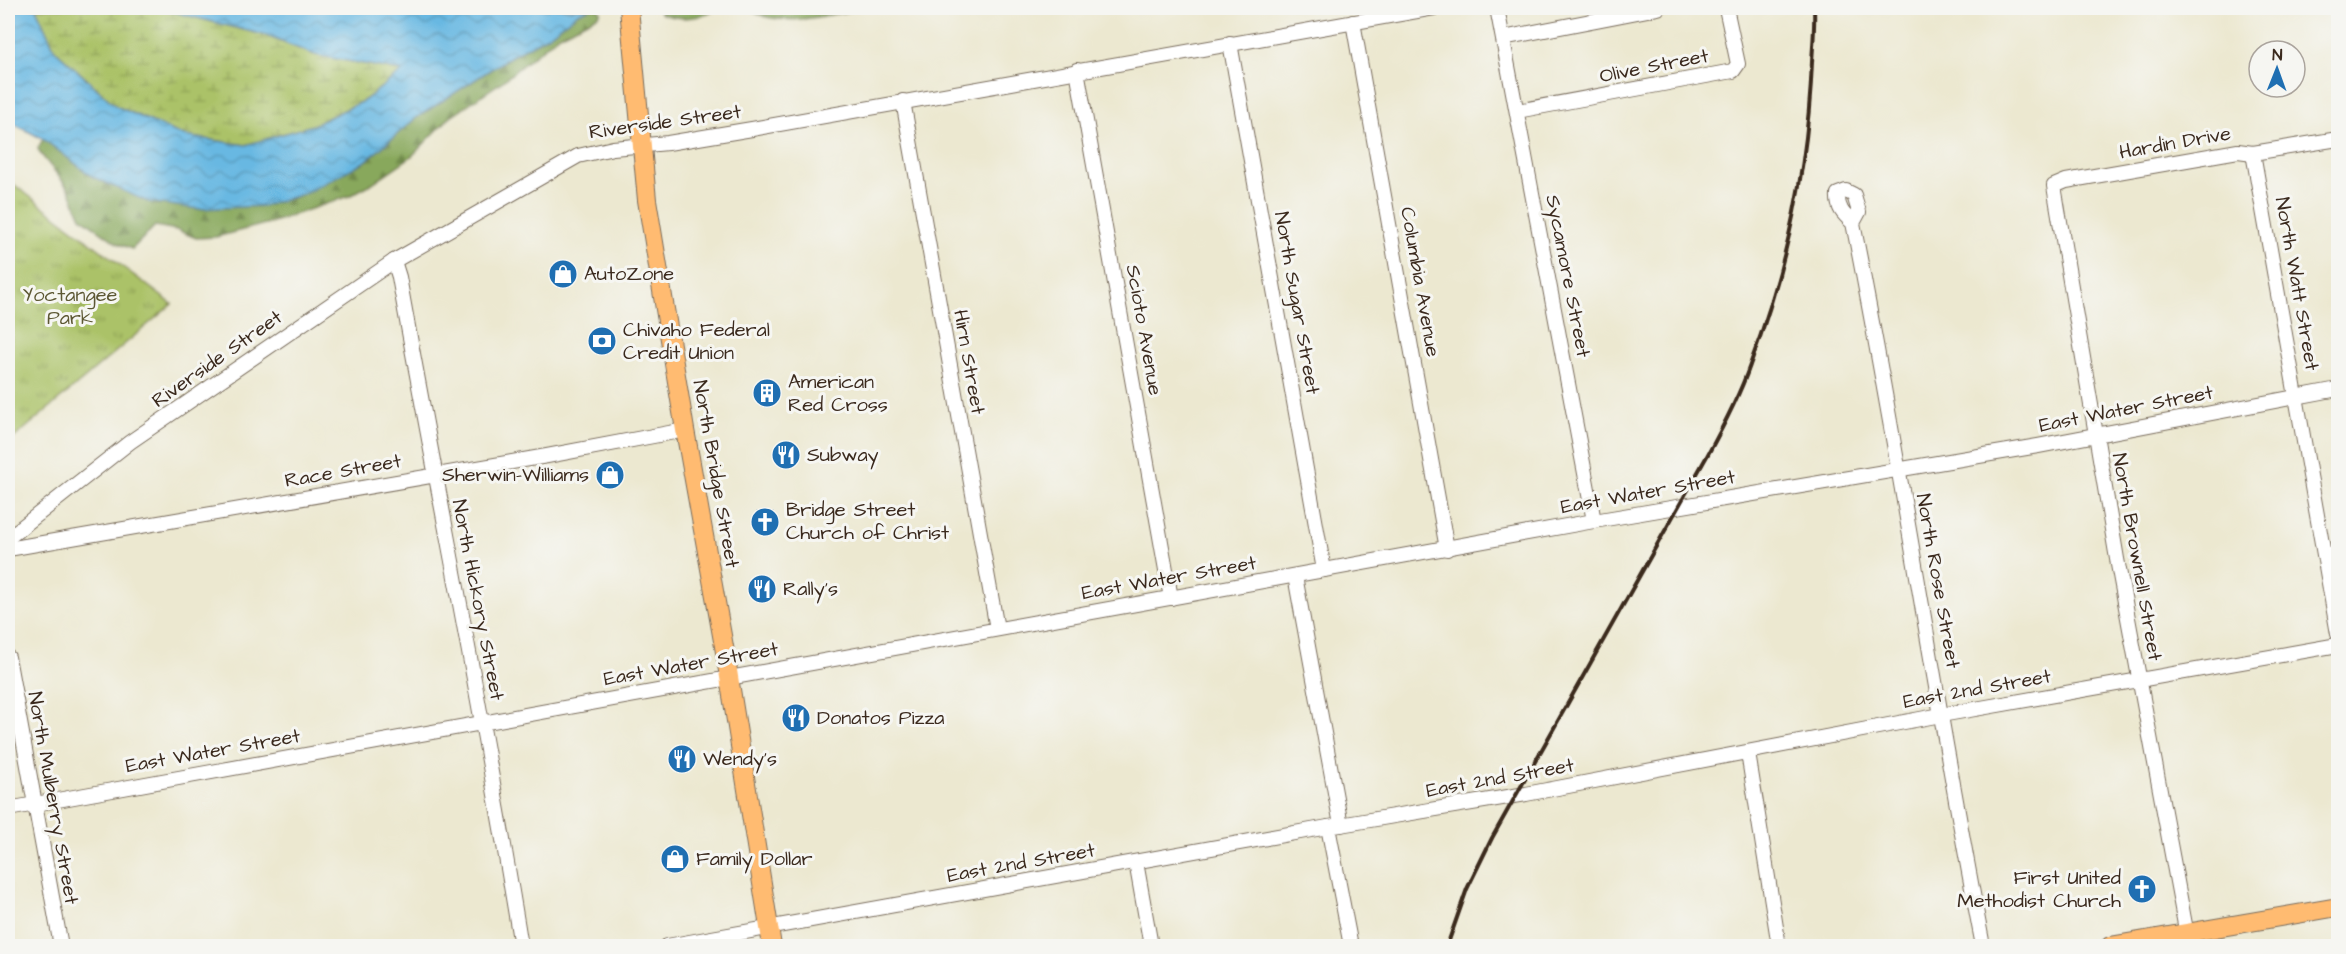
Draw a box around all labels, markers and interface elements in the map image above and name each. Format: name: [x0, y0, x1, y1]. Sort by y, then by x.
north arrow: [2247, 39, 2307, 99]
street label: Olive Street: [1597, 42, 1711, 90]
text: N: [2272, 44, 2282, 66]
street label: Riverside Street: [587, 97, 743, 147]
street label: Hardin Drive: [2117, 119, 2233, 167]
street label: Sycamore Street: [1538, 192, 1597, 360]
street label: North Watt Street: [2268, 195, 2326, 373]
street label: Columbia Avenue: [1393, 205, 1447, 359]
street label: North Sugar Street: [1266, 209, 1327, 397]
shop icon: AutoZone: [547, 258, 579, 290]
place label: AutoZone: [584, 260, 674, 288]
street label: Scioto Avenue: [1119, 263, 1169, 398]
park label: Yoctangee Park: [23, 281, 118, 332]
street label: Riverside Street: [146, 304, 288, 414]
street label: Hirn Street: [946, 307, 992, 417]
place label: Chivaho Federal Credit Union: [623, 316, 770, 367]
bank icon: Chivaho Federal Credit Union: [586, 325, 618, 357]
place label: American Red Cross: [788, 368, 888, 419]
building icon: American Red Cross: [751, 377, 783, 409]
street label: North Bridge Street: [685, 378, 746, 570]
street label: East Water Street: [2037, 378, 2215, 440]
restaurant icon: Subway: [770, 439, 802, 471]
place label: Subway: [807, 441, 879, 470]
street label: Race Street: [283, 447, 403, 495]
street label: North Brownell Street: [2105, 451, 2169, 663]
shop icon: Sherwin-Williams: [594, 459, 626, 491]
place label: Sherwin-Williams: [442, 461, 589, 489]
street label: East Water Street: [1559, 463, 1737, 521]
street label: North Rose Street: [1909, 491, 1967, 671]
place label: Bridge Street Church of Christ: [786, 496, 949, 547]
street label: North Hickory Street: [444, 497, 511, 703]
church icon: Bridge Street Church of Christ: [749, 506, 781, 538]
street label: East Water Street: [1080, 549, 1258, 607]
restaurant icon: Rally's: [746, 573, 778, 605]
place label: Rally's: [783, 575, 838, 604]
street label: East Water Street: [602, 635, 780, 693]
street label: East 2nd Street: [1901, 662, 2053, 716]
street label: North Mulberry Street: [20, 689, 85, 907]
restaurant icon: Donatos Pizza: [780, 702, 812, 734]
place label: Donatos Pizza: [817, 704, 945, 732]
street label: East Water Street: [124, 722, 302, 780]
restaurant icon: Wendy's: [666, 743, 698, 775]
place label: Wendy's: [703, 745, 777, 774]
street label: East 2nd Street: [1424, 751, 1576, 805]
street label: East 2nd Street: [945, 836, 1097, 890]
shop icon: Family Dollar: [659, 843, 691, 875]
place label: Family Dollar: [696, 845, 812, 874]
place label: First United Methodist Church: [1957, 864, 2121, 915]
church icon: First United Methodist Church: [2126, 873, 2158, 905]

